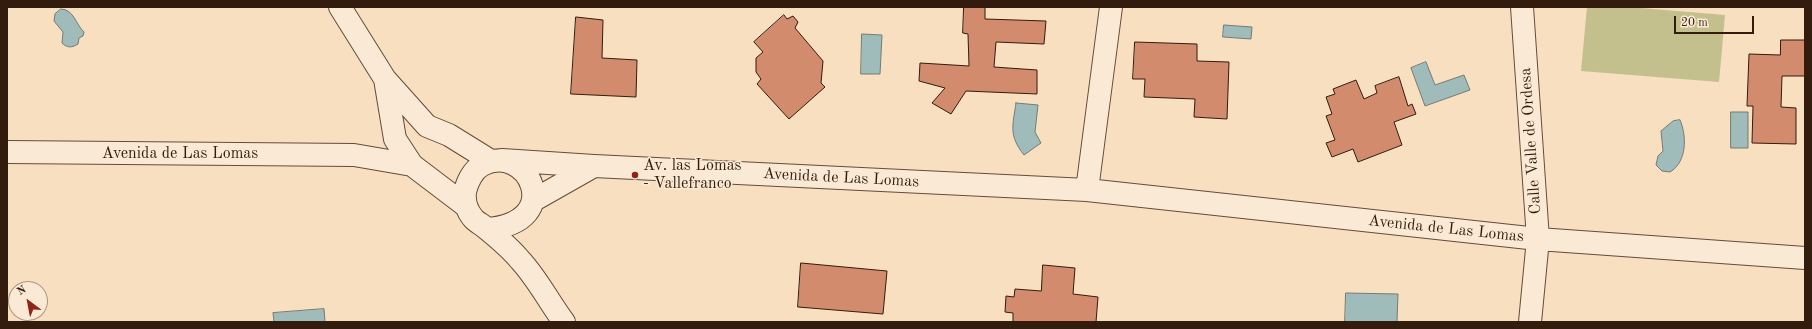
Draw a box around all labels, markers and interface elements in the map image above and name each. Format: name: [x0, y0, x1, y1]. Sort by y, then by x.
scale bar: [1676, 8, 1756, 34]
text: 20 m: [1681, 17, 1708, 29]
street label: Calle Valle de Ordesa: [1516, 67, 1546, 215]
street label: Avenida de Las Lomas: [102, 144, 258, 164]
place label: Av. las Lomas - Vallefranco: [643, 156, 741, 194]
street label: Avenida de Las Lomas: [762, 164, 920, 192]
marker: Av. las Lomas - Vallefranco: [630, 170, 640, 180]
street label: Avenida de Las Lomas: [1367, 211, 1525, 247]
north arrow: [8, 281, 48, 321]
text: N: [15, 284, 28, 298]

